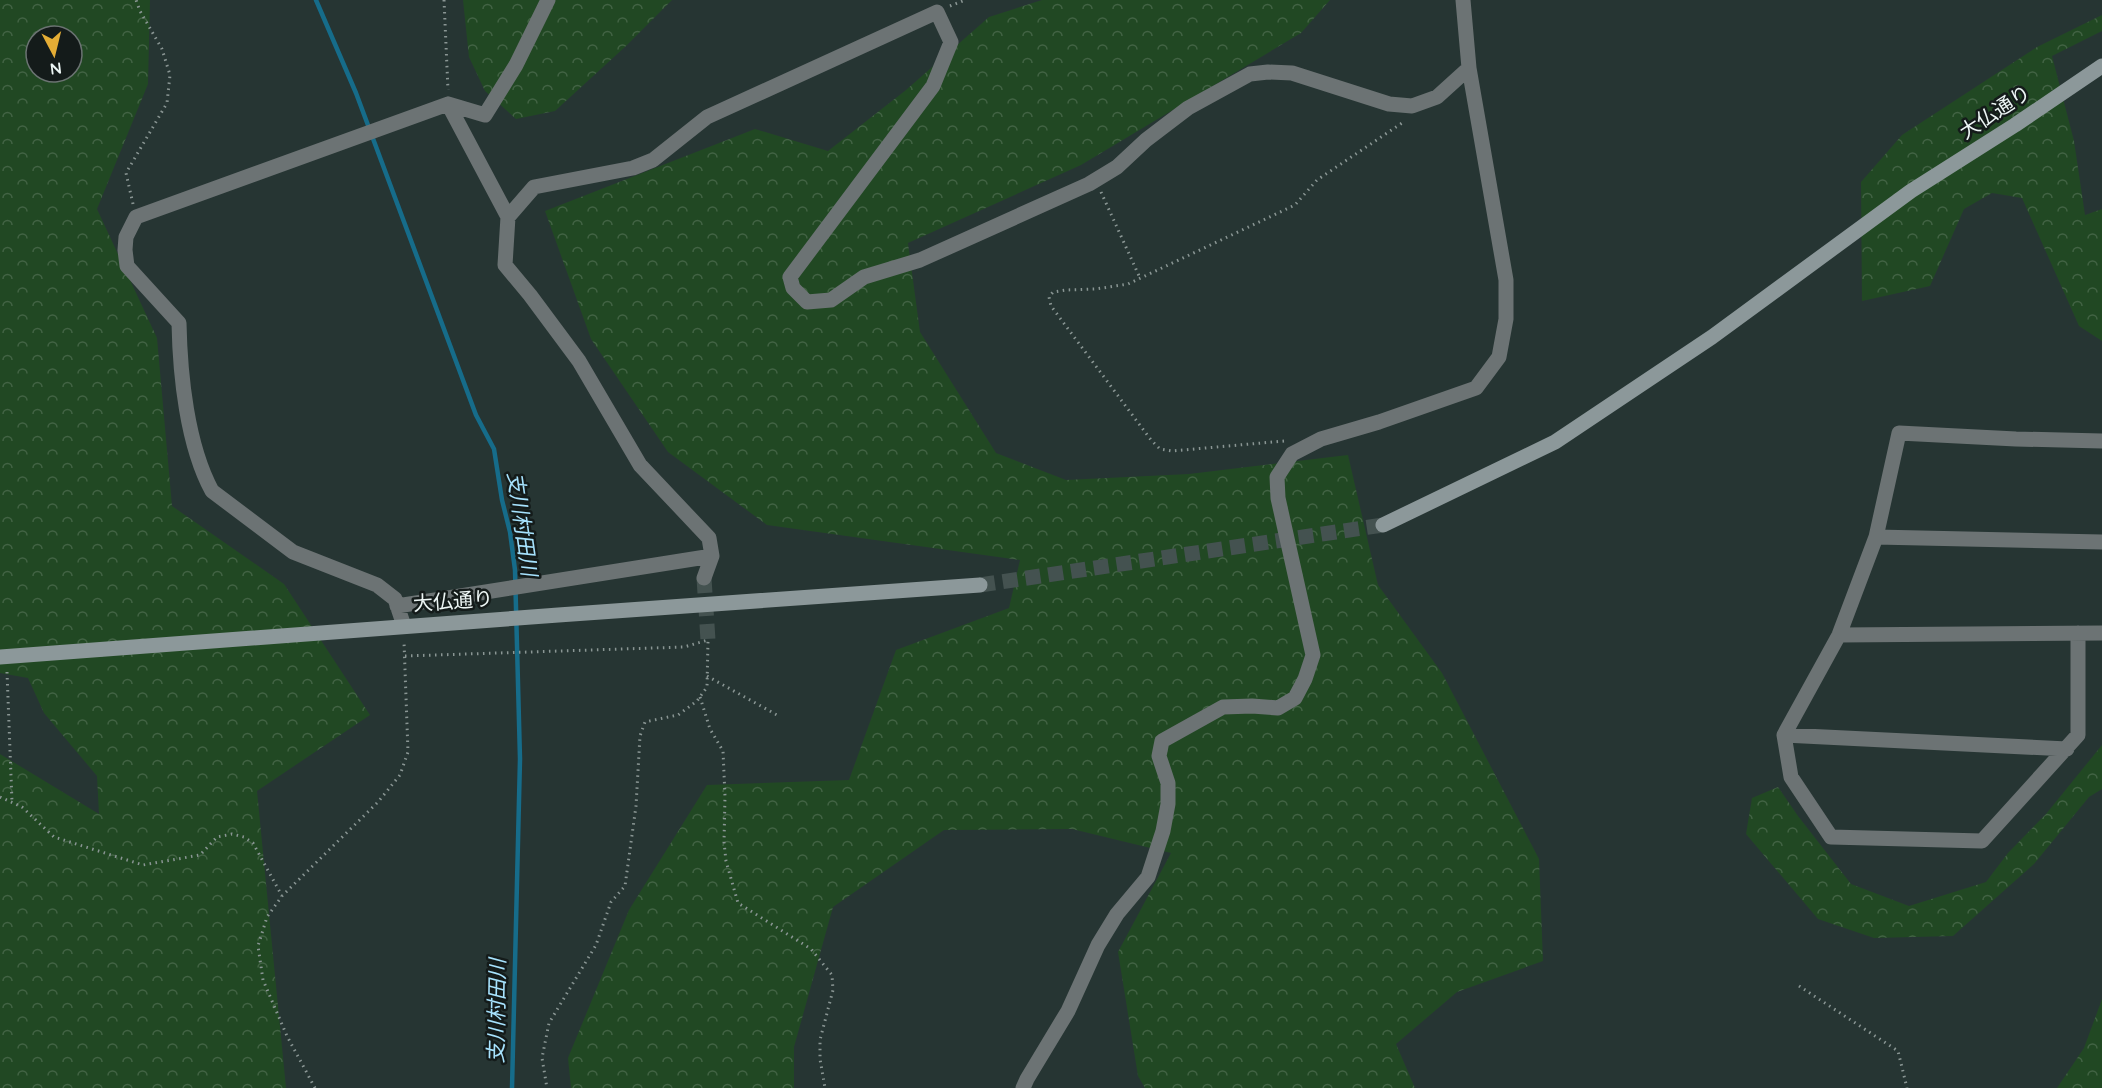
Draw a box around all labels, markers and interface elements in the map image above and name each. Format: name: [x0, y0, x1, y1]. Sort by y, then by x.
north arrow: [24, 24, 84, 84]
text: N: [49, 58, 63, 80]
street label: 大仏通り: [1954, 79, 2035, 144]
water label: 支川村田川: [503, 470, 543, 580]
street label: 大仏通り: [412, 585, 494, 616]
water label: 支川村田川: [482, 956, 510, 1064]

